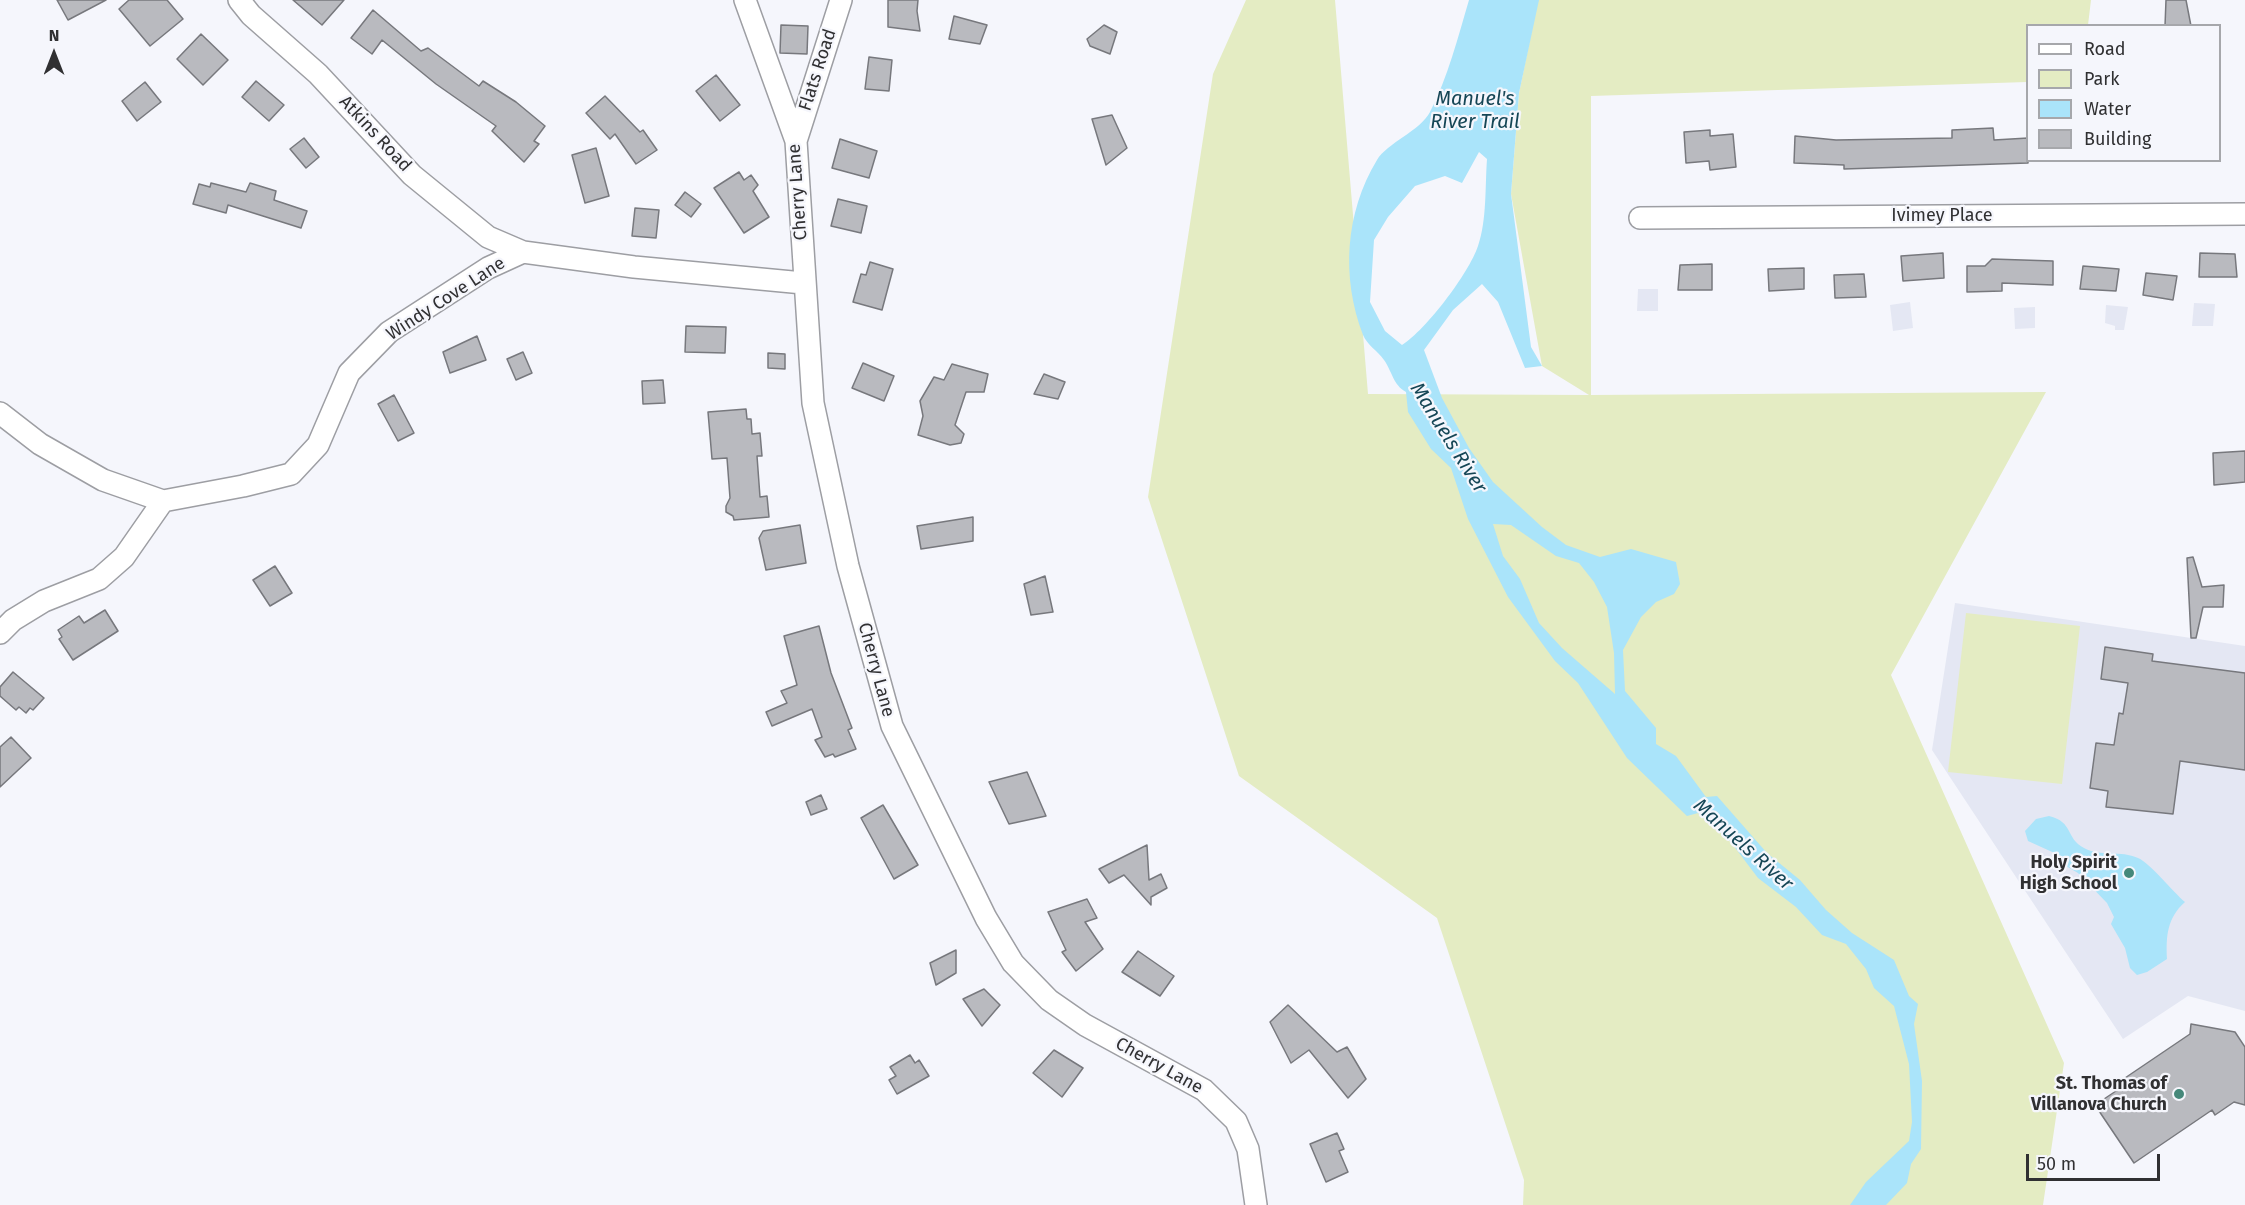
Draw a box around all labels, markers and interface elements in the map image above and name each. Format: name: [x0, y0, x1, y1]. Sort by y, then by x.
north arrow: [24, 24, 84, 84]
legend: [2026, 24, 2221, 162]
text: N: [49, 26, 59, 45]
street label: Flats Road: [795, 26, 841, 114]
text: Road: [2084, 38, 2126, 60]
text: Park: [2084, 68, 2119, 90]
water label: Manuel's River Trail: [1430, 87, 1520, 134]
street label: Atkins Road: [334, 91, 416, 177]
text: Water: [2084, 98, 2131, 120]
text: Building: [2084, 128, 2151, 150]
street label: Cherry Lane: [784, 143, 812, 241]
street label: Ivimey Place: [1891, 205, 1993, 227]
street label: Windy Cove Lane: [383, 253, 509, 345]
water label: Manuels River: [1405, 378, 1491, 498]
street label: Cherry Lane: [853, 620, 899, 720]
water label: Manuels River: [1688, 794, 1798, 896]
place label: Holy Spirit High School: [2020, 852, 2117, 894]
marker: Holy Spirit High School: [2122, 866, 2136, 880]
street label: Cherry Lane: [1111, 1033, 1207, 1099]
place label: St. Thomas of Villanova Church: [2031, 1073, 2167, 1116]
marker: St. Thomas of Villanova Church: [2172, 1087, 2186, 1101]
scale bar: [2029, 1142, 2162, 1180]
text: 50 m: [2037, 1153, 2076, 1175]

